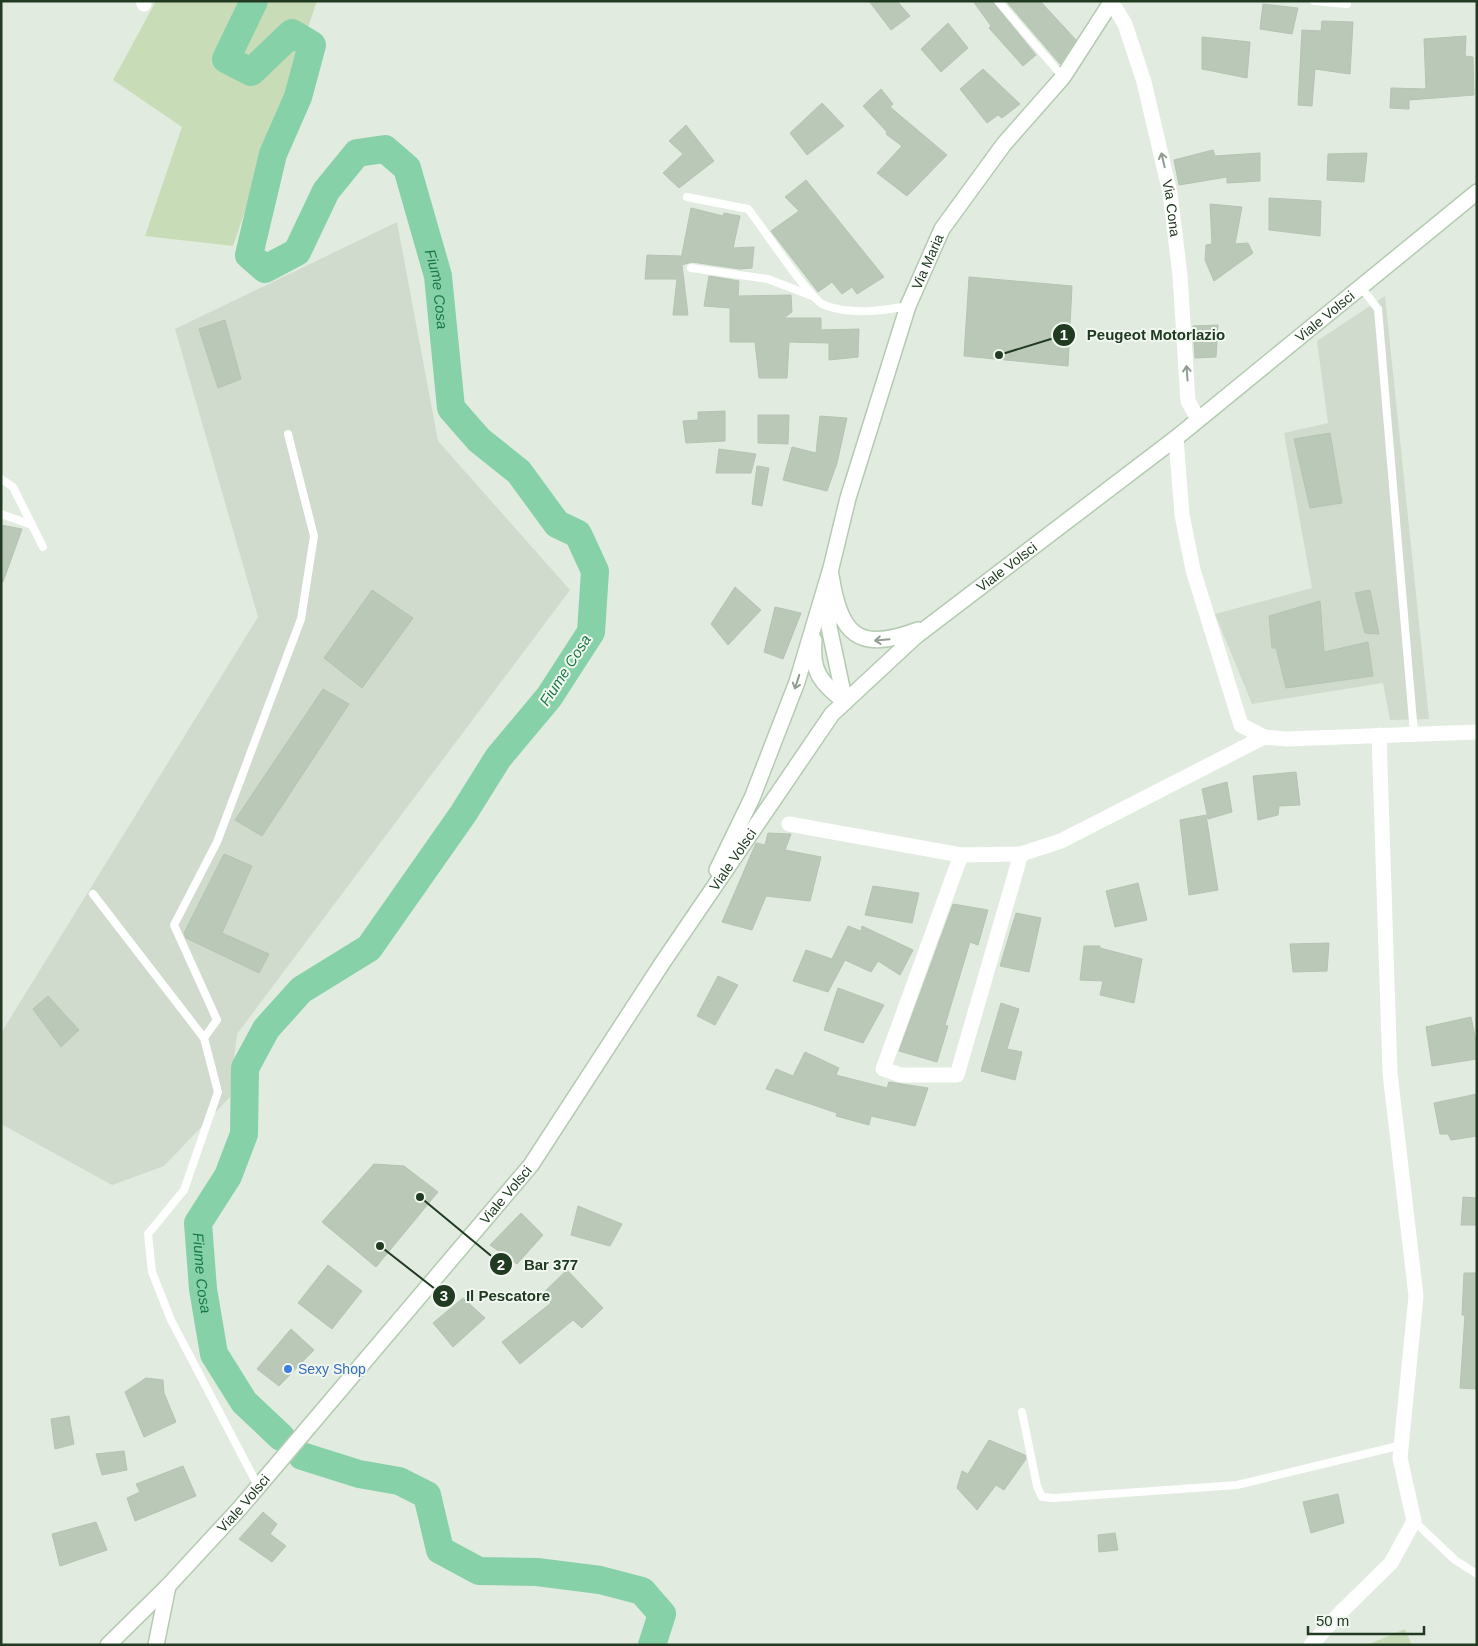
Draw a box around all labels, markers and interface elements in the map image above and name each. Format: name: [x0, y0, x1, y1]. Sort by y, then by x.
one-way arrow: [1158, 152, 1167, 168]
street label: Via Cona: [1159, 178, 1183, 238]
street label: Via Maria: [908, 231, 947, 292]
water label: Fiume Cosa: [422, 247, 452, 330]
street label: Viale Volsci: [1292, 288, 1358, 345]
callout: Peugeot Motorlazio: [1052, 320, 1235, 350]
text: 1: [1060, 326, 1068, 343]
text: Peugeot Motorlazio: [1087, 326, 1225, 343]
one-way arrow: [1182, 365, 1191, 381]
street label: Viale Volsci: [973, 539, 1040, 595]
water label: Fiume Cosa: [536, 631, 594, 709]
one-way arrow: [875, 635, 891, 644]
one-way arrow: [791, 673, 801, 689]
street label: Viale Volsci: [706, 826, 759, 894]
street label: Viale Volsci: [476, 1162, 535, 1227]
water label: Fiume Cosa: [190, 1232, 215, 1314]
callout: Bar 377: [489, 1249, 588, 1279]
text: 2: [497, 1256, 505, 1273]
text: Bar 377: [524, 1256, 578, 1273]
callout: Il Pescatore: [431, 1281, 560, 1311]
text: 3: [440, 1287, 448, 1304]
text: Il Pescatore: [466, 1287, 550, 1304]
place label: Sexy Shop: [298, 1361, 366, 1377]
marker: Sexy Shop: [282, 1363, 294, 1375]
street label: Viale Volsci: [214, 1471, 273, 1535]
scale bar: [1308, 1604, 1424, 1636]
text: 50 m: [1316, 1612, 1349, 1629]

